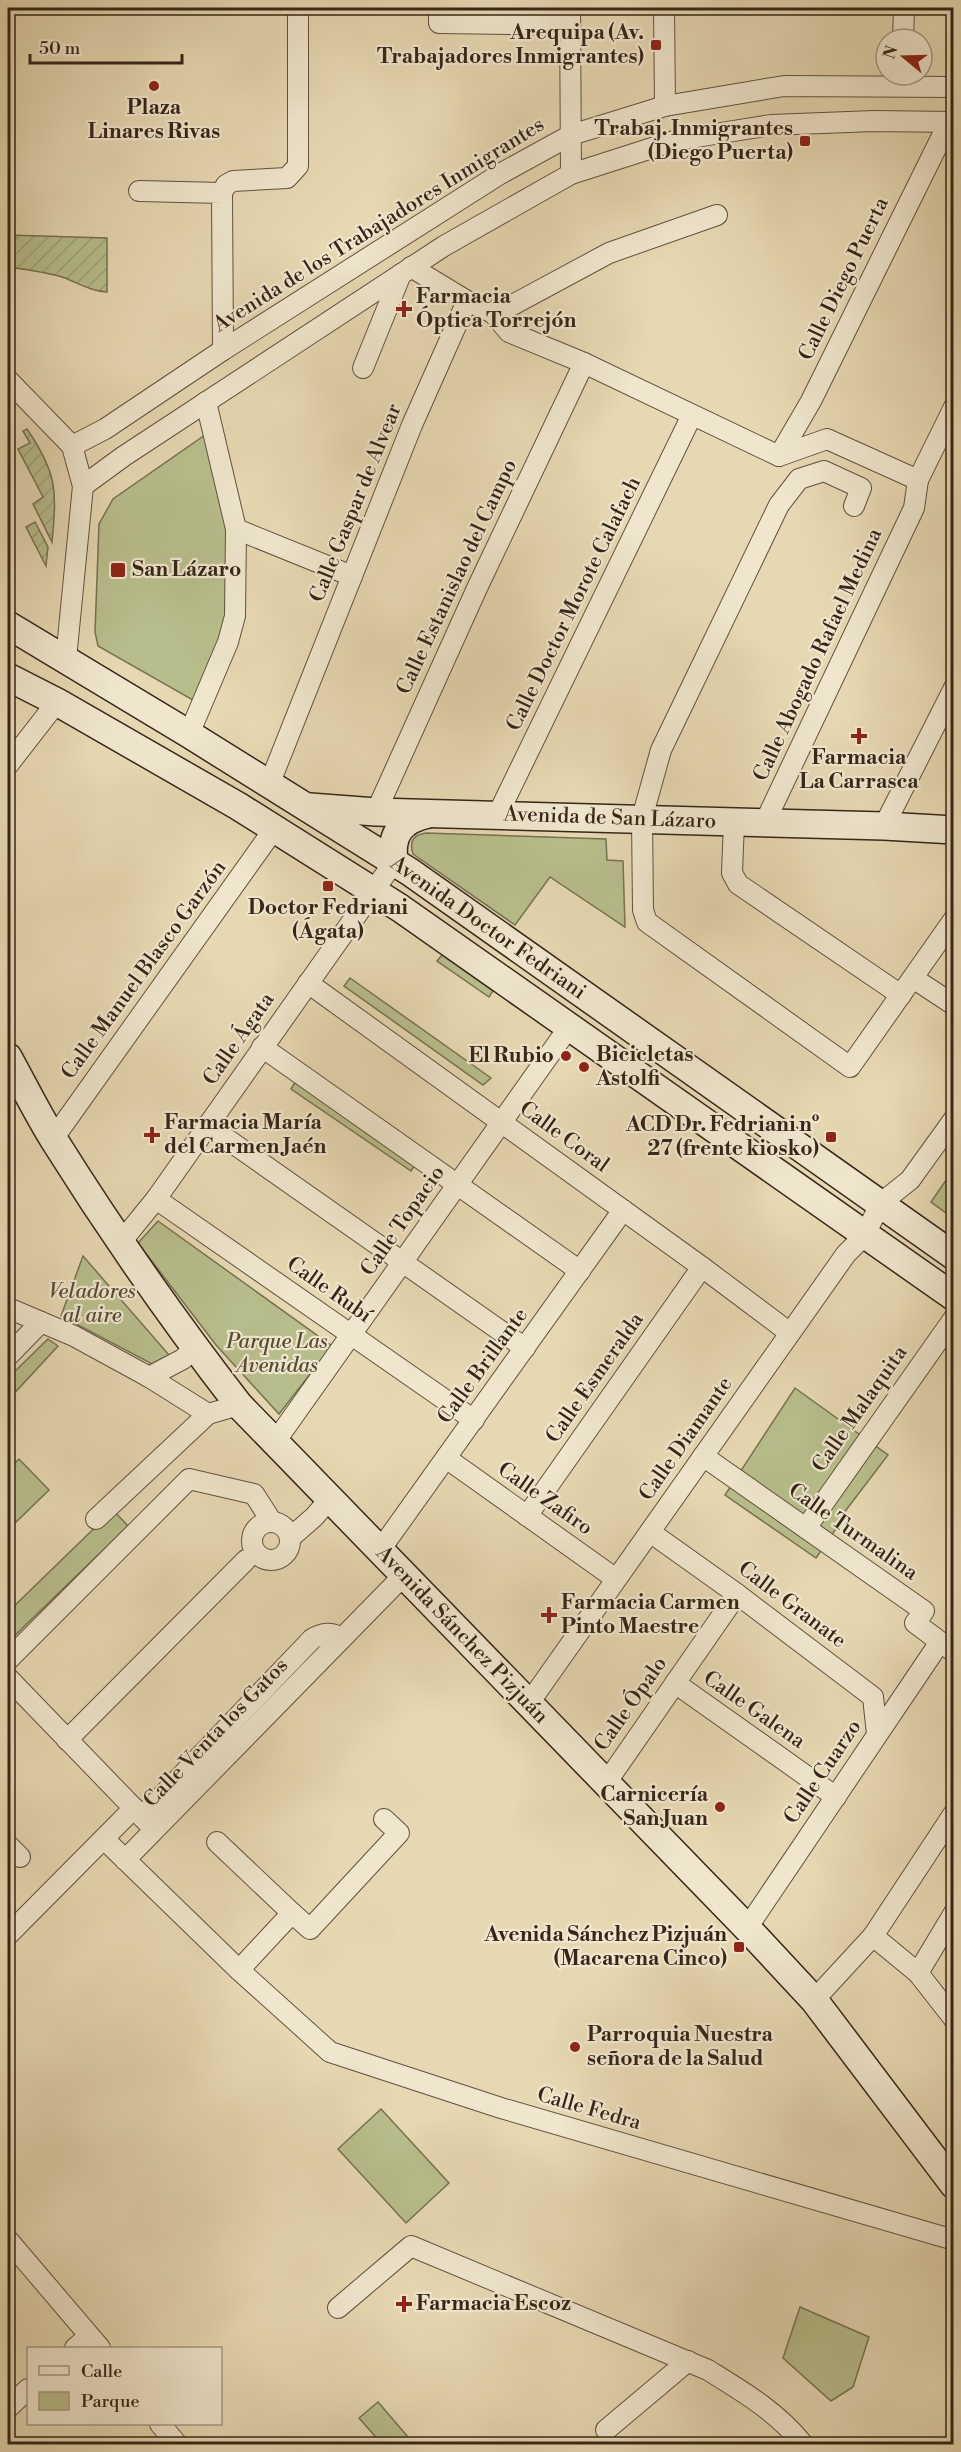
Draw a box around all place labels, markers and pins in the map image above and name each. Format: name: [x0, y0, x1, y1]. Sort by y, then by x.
place label: Arequipa (Av. Trabajadores Inmigrantes): [377, 20, 644, 70]
marker: Arequipa (Av. Trabajadores Inmigrantes): [649, 38, 663, 52]
marker: Plaza Linares Rivas: [147, 79, 161, 93]
place label: Plaza Linares Rivas: [88, 95, 220, 145]
place label: Trabaj. Inmigrantes (Diego Puerta): [595, 116, 793, 166]
marker: Trabaj. Inmigrantes (Diego Puerta): [798, 134, 812, 148]
place label: Farmacia Óptica Torrejón: [416, 284, 577, 334]
marker: Farmacia Óptica Torrejón: [397, 302, 411, 316]
place label: San Lázaro: [132, 557, 241, 583]
marker: San Lázaro: [109, 561, 127, 579]
marker: Farmacia La Carrasca: [852, 729, 866, 743]
place label: Farmacia La Carrasca: [799, 745, 919, 795]
marker: Doctor Fedriani (Ágata): [321, 879, 335, 893]
place label: Doctor Fedriani (Ágata): [248, 895, 408, 945]
place label: Bicicletas Astolfi: [595, 1042, 693, 1092]
place label: El Rubio: [468, 1043, 554, 1069]
marker: El Rubio: [559, 1049, 573, 1063]
marker: Bicicletas Astolfi: [577, 1060, 591, 1074]
place label: Farmacia María del Carmen Jaén: [164, 1110, 326, 1160]
place label: ACD Dr. Fedriani nº 27 (frente kiosko): [625, 1112, 819, 1162]
marker: Farmacia María del Carmen Jaén: [145, 1128, 159, 1142]
marker: ACD Dr. Fedriani nº 27 (frente kiosko): [824, 1130, 838, 1144]
place label: Farmacia Carmen Pinto Maestre: [561, 1590, 740, 1640]
marker: Farmacia Carmen Pinto Maestre: [542, 1608, 556, 1622]
place label: Carnicería San Juan: [600, 1782, 709, 1832]
marker: Carnicería San Juan: [713, 1800, 727, 1814]
place label: Avenida Sánchez Pizjuán (Macarena Cinco): [483, 1922, 727, 1972]
marker: Avenida Sánchez Pizjuán (Macarena Cinco): [732, 1940, 746, 1954]
place label: Parroquia Nuestra señora de la Salud: [587, 2022, 774, 2072]
marker: Parroquia Nuestra señora de la Salud: [568, 2040, 582, 2054]
place label: Farmacia Escoz: [416, 2291, 571, 2317]
marker: Farmacia Escoz: [397, 2297, 411, 2311]

